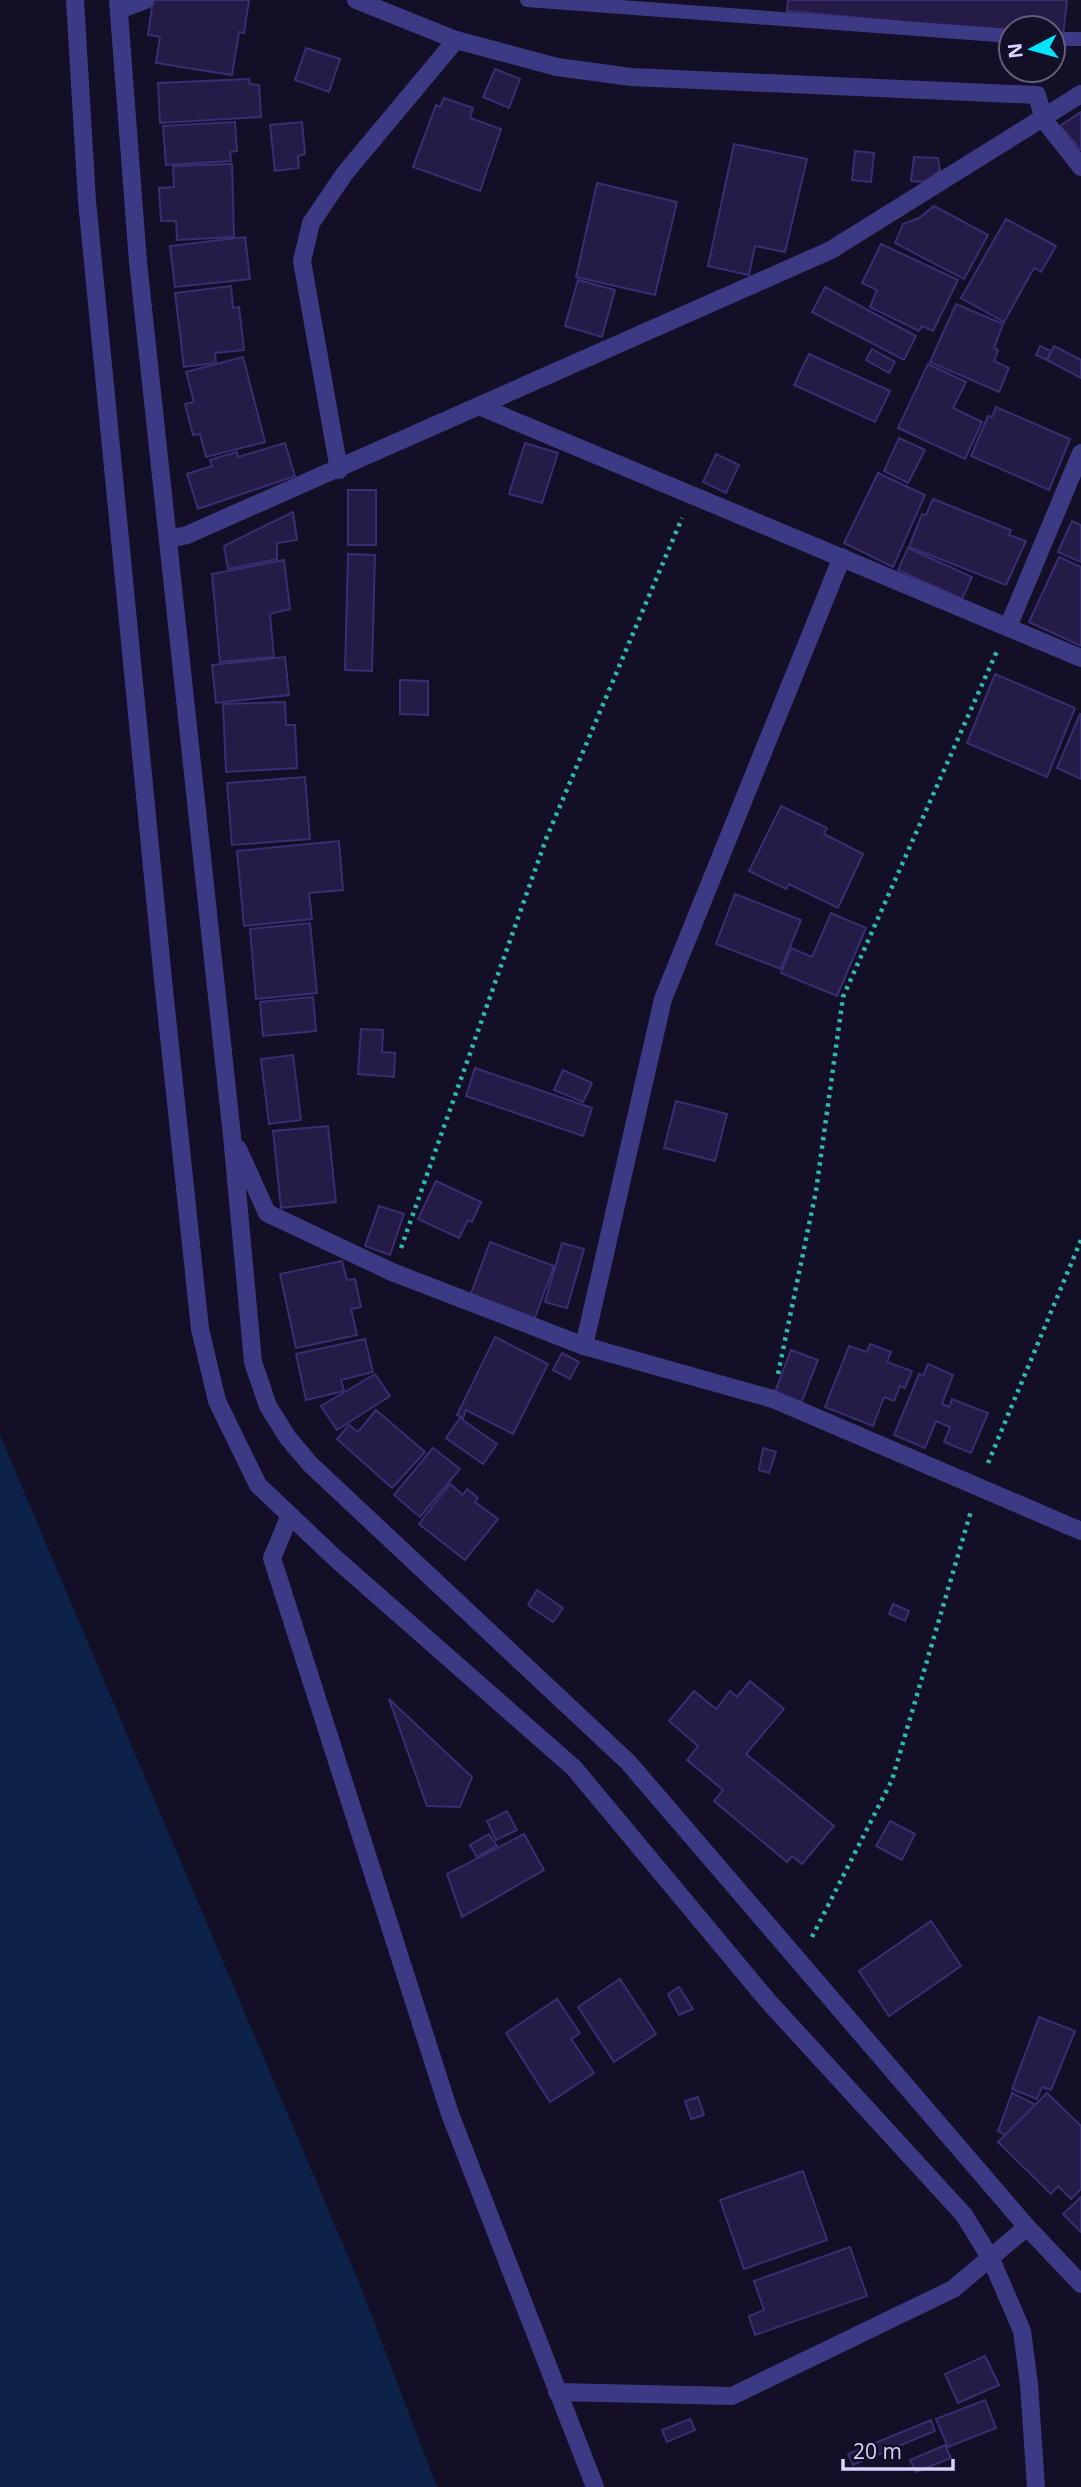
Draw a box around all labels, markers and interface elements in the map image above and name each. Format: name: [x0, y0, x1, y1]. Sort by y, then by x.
north arrow: [997, 14, 1067, 84]
text: N: [1001, 42, 1029, 60]
scale bar: [843, 2428, 953, 2472]
text: 20 m: [853, 2437, 902, 2465]

